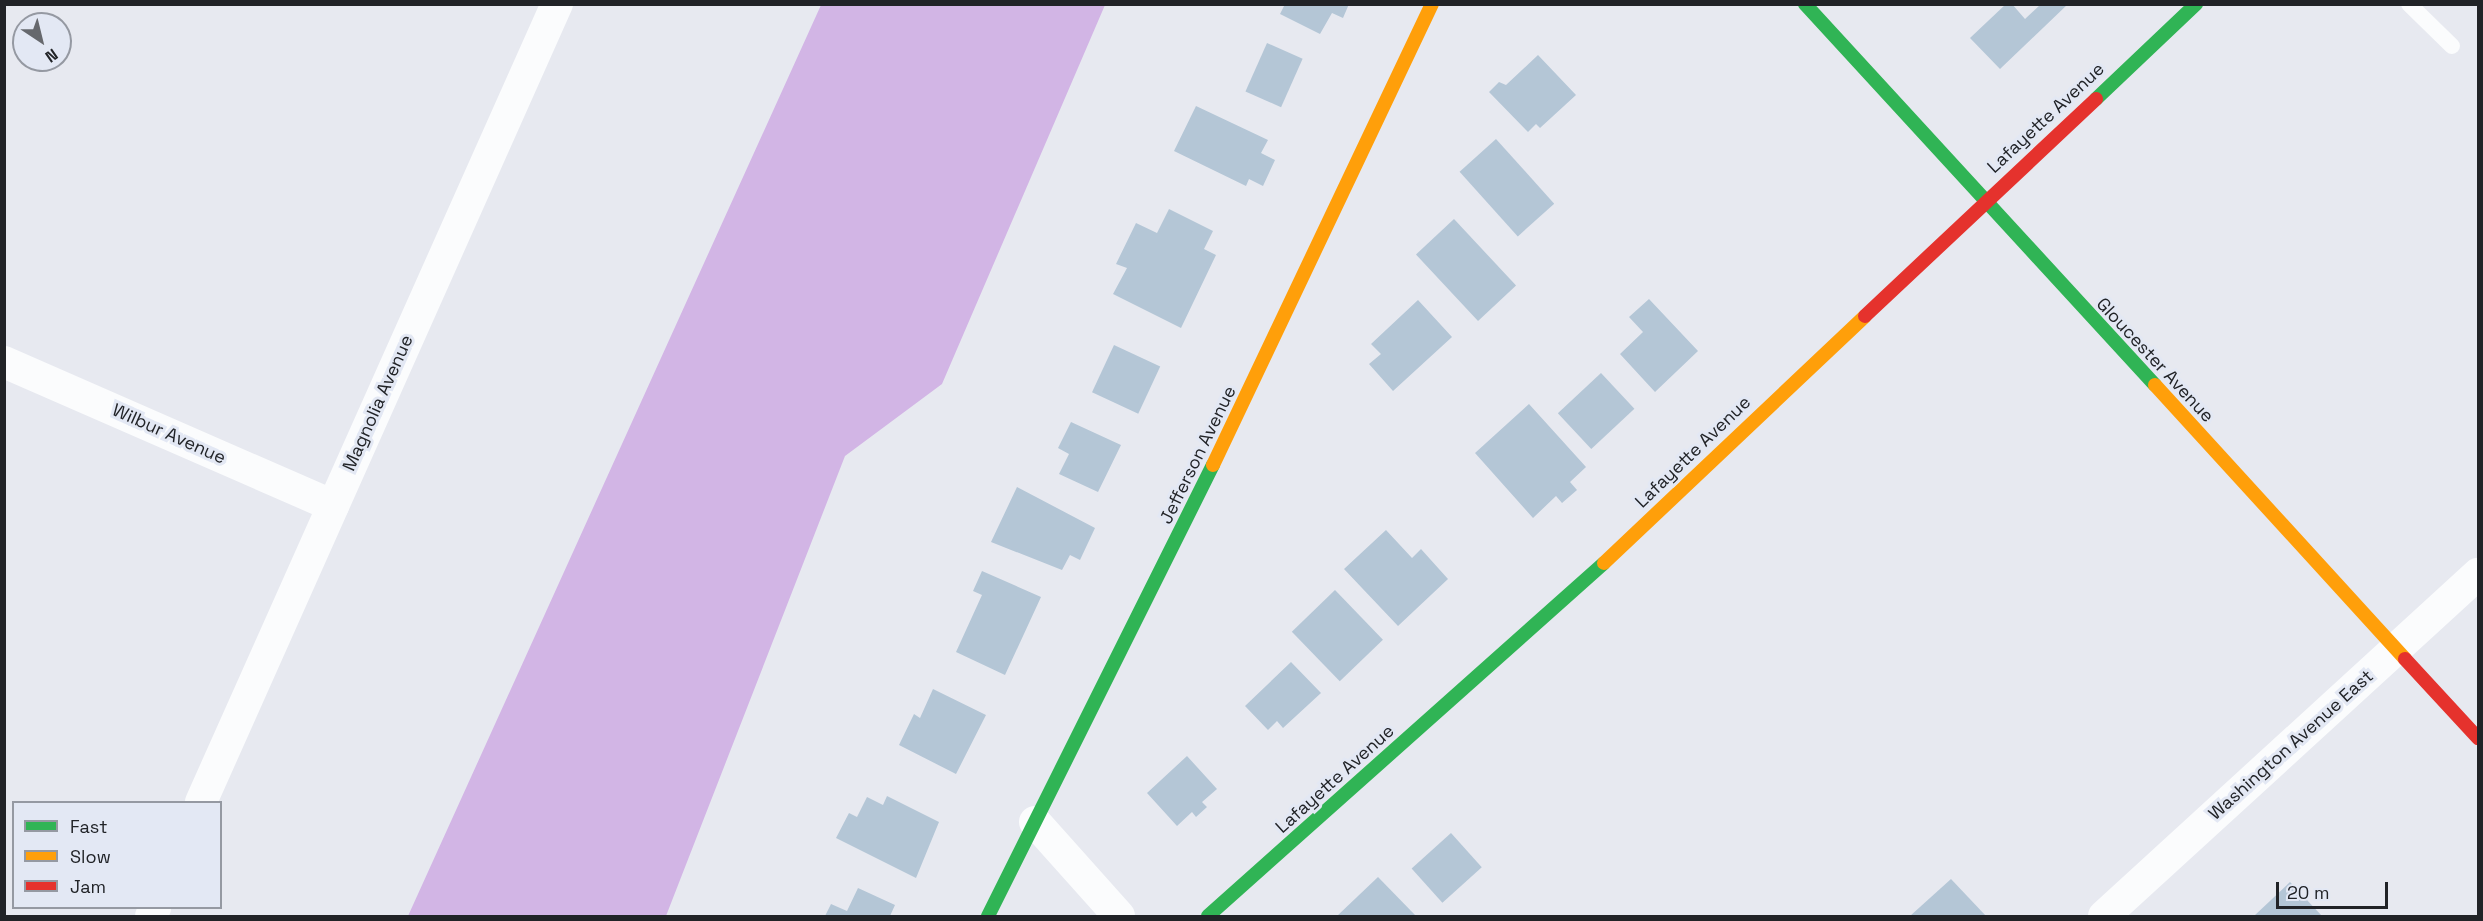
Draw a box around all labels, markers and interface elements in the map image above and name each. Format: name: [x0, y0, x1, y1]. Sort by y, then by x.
north arrow: [12, 12, 72, 72]
text: N: [41, 44, 62, 67]
street label: Lafayette Avenue: [1983, 58, 2109, 178]
street label: Gloucester Avenue: [2092, 293, 2218, 427]
street label: Magnolia Avenue: [338, 332, 418, 474]
street label: Jefferson Avenue: [1155, 382, 1241, 528]
street label: Lafayette Avenue: [1631, 391, 1755, 513]
street label: Wilbur Avenue: [109, 399, 229, 469]
street label: Washington Avenue East: [2204, 665, 2378, 825]
street label: Lafayette Avenue: [1271, 720, 1399, 838]
legend: [12, 801, 222, 909]
text: Fast: [70, 815, 107, 838]
text: Slow: [70, 845, 111, 868]
scale bar: [2279, 870, 2392, 908]
text: Jam: [70, 875, 106, 898]
text: 20 m: [2287, 881, 2330, 904]

